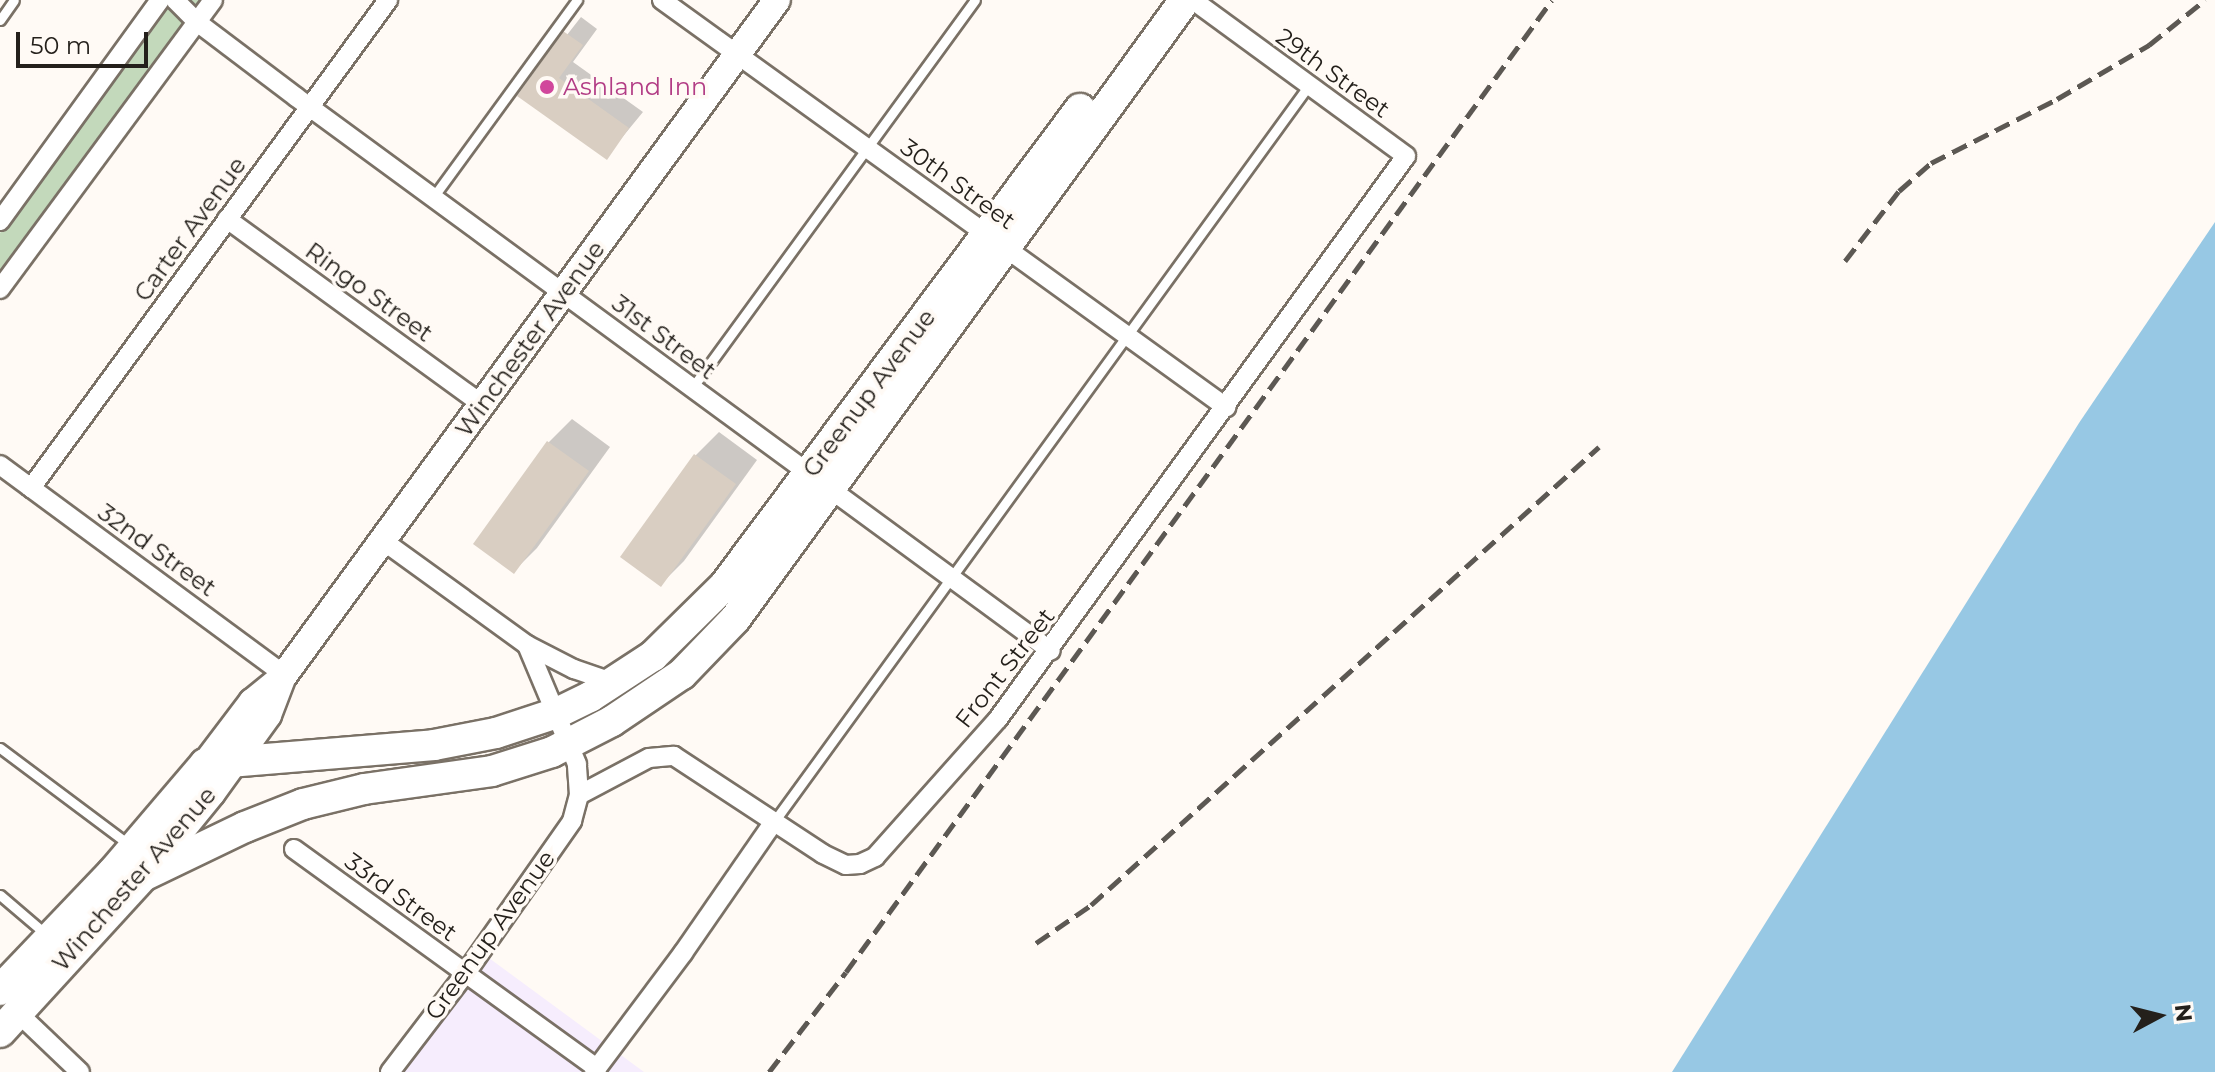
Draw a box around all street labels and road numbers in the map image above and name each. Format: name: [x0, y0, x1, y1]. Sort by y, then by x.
street label: 29th Street: [1271, 22, 1395, 124]
street label: 30th Street: [895, 133, 1021, 235]
street label: Carter Avenue: [128, 151, 252, 307]
street label: Winchester Avenue: [449, 235, 611, 443]
street label: Ringo Street: [300, 236, 438, 348]
street label: 31st Street: [606, 289, 722, 385]
street label: Greenup Avenue: [797, 304, 941, 482]
street label: 32nd Street: [93, 498, 221, 602]
street label: Front Street: [949, 602, 1061, 734]
street label: Winchester Avenue: [46, 781, 222, 977]
street label: Greenup Avenue: [419, 845, 561, 1025]
street label: 33rd Street: [339, 847, 463, 947]

